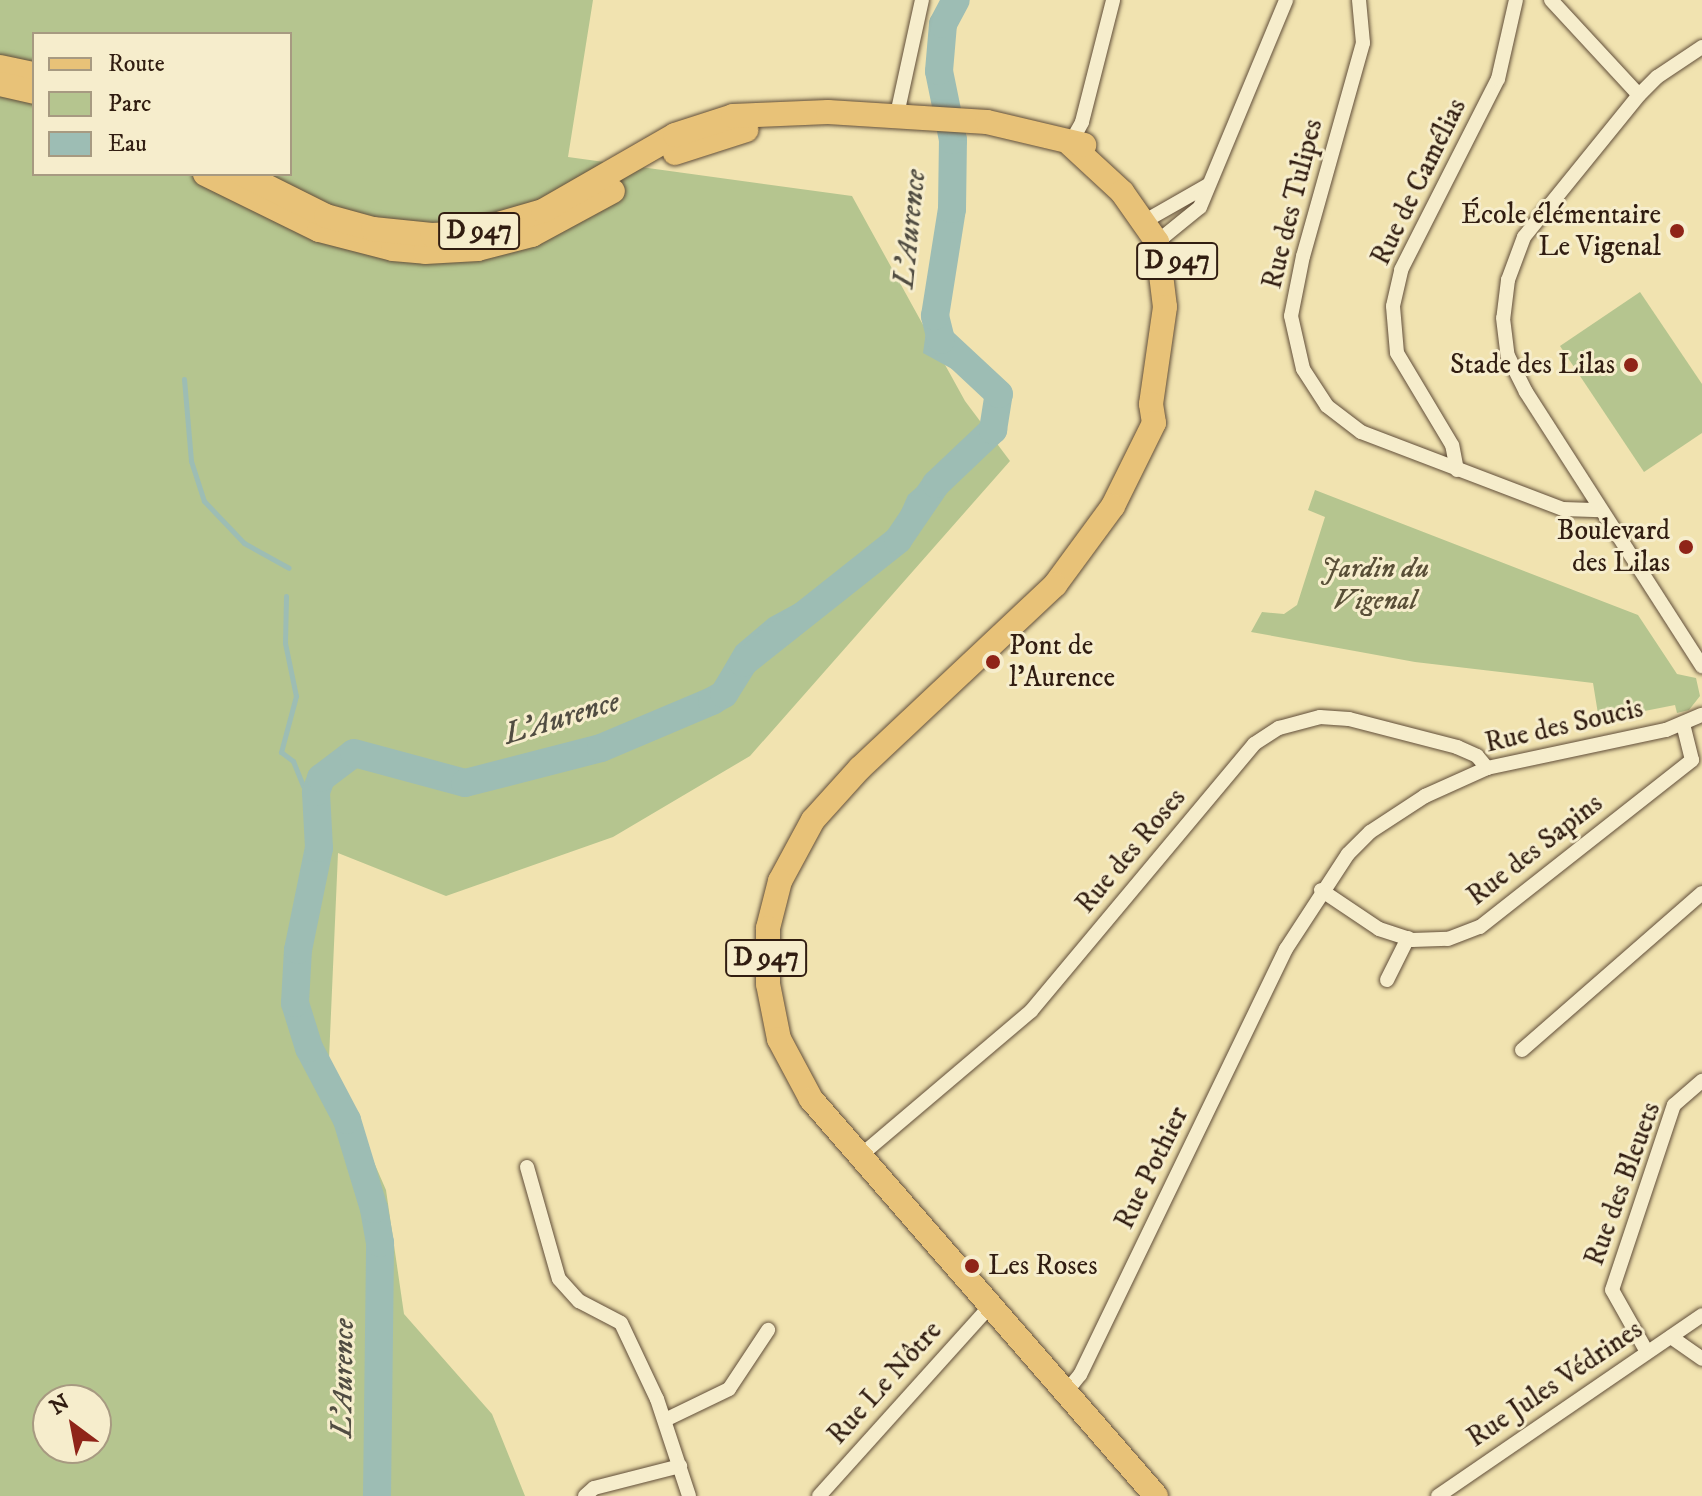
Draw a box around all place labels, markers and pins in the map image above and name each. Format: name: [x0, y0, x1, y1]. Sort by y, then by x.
place label: École élémentaire Le Vigenal: [1461, 198, 1661, 264]
marker: École élémentaire Le Vigenal: [1668, 222, 1686, 240]
place label: Stade des Lilas: [1450, 348, 1615, 382]
marker: Stade des Lilas: [1622, 356, 1640, 374]
place label: Boulevard des Lilas: [1557, 514, 1670, 580]
marker: Boulevard des Lilas: [1677, 538, 1695, 556]
place label: Pont de l'Aurence: [1009, 629, 1115, 695]
marker: Pont de l'Aurence: [984, 653, 1002, 671]
place label: Les Roses: [988, 1249, 1098, 1283]
marker: Les Roses: [963, 1257, 981, 1275]

